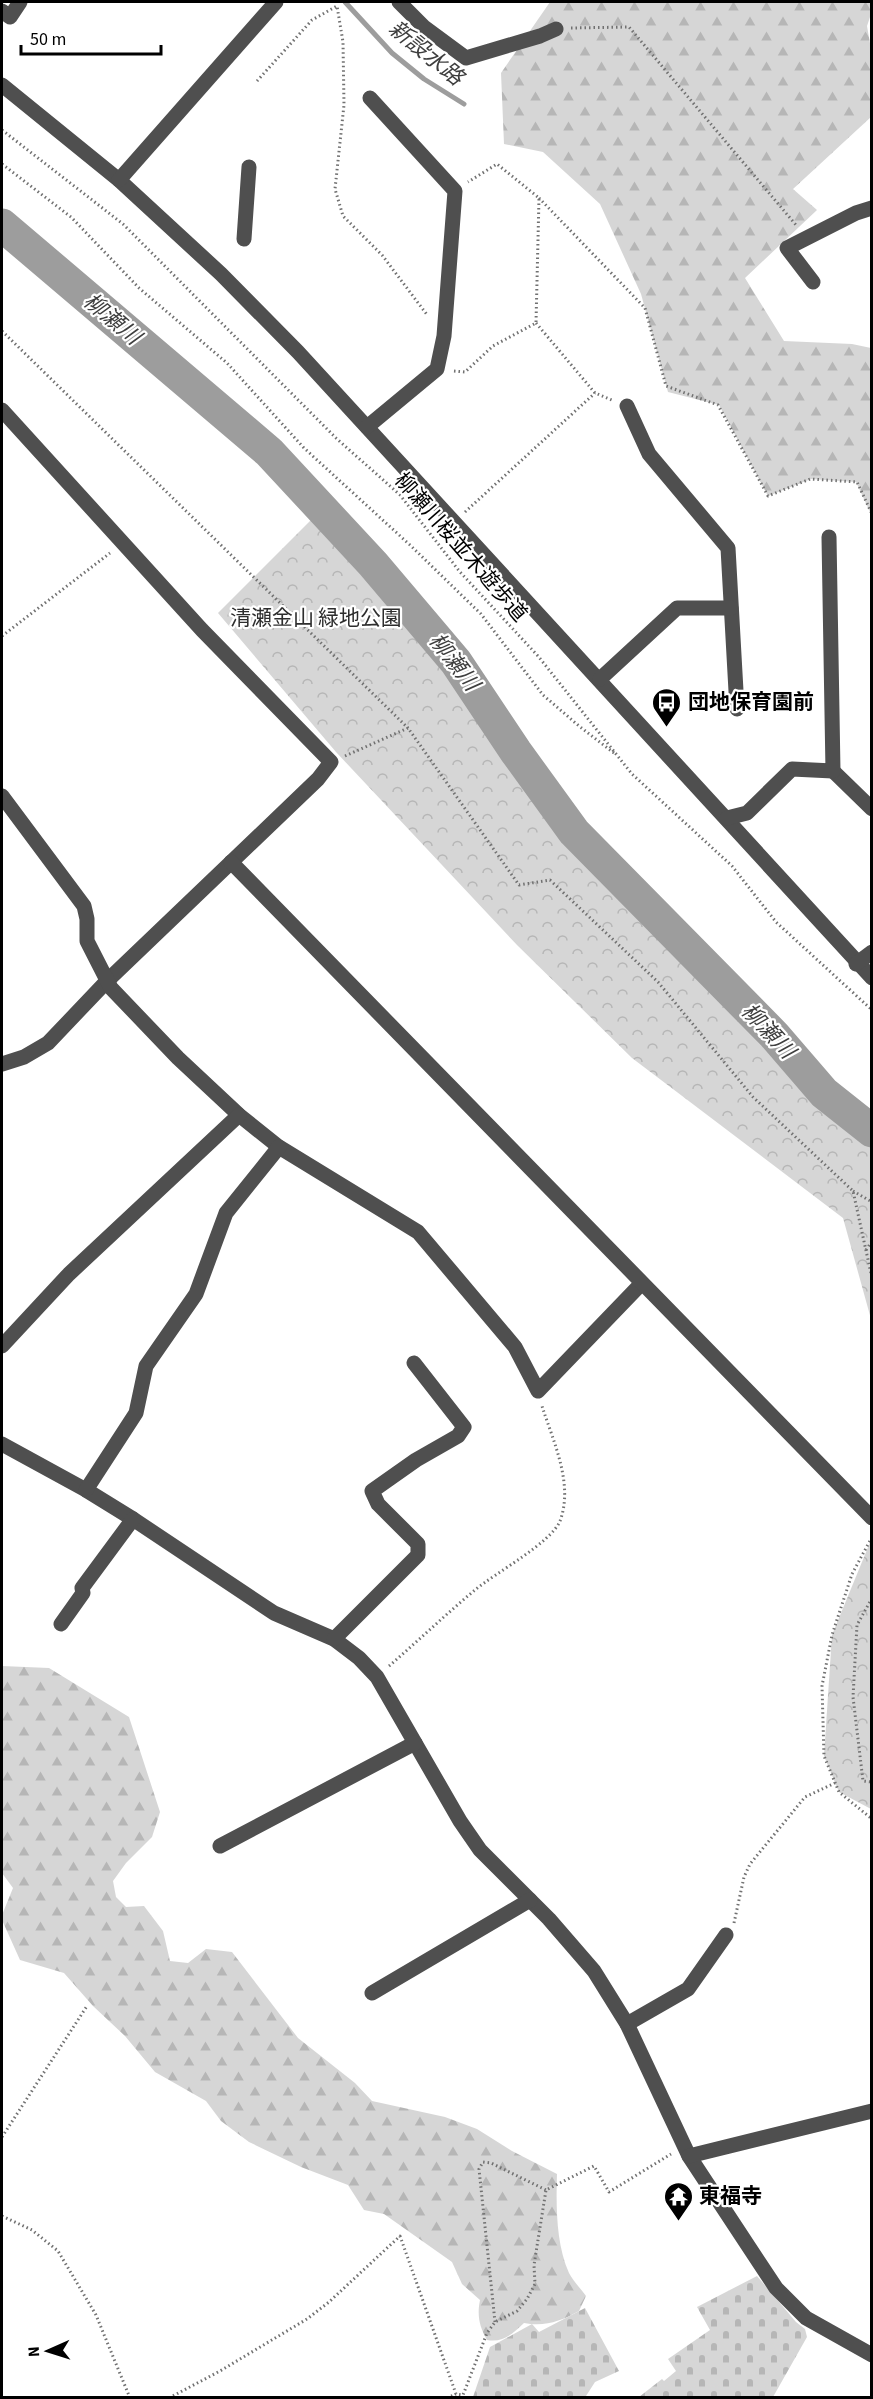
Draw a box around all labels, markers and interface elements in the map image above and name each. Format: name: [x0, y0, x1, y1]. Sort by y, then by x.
water label: 新設水路: [382, 13, 472, 94]
scale bar: [21, 18, 160, 56]
text: 50 m: [30, 27, 66, 52]
water label: 柳瀬川: [76, 286, 149, 354]
street label: 柳瀬川桜並木遊歩道: [388, 466, 534, 628]
park label: 清瀬金山 緑地公園: [230, 603, 402, 633]
water label: 柳瀬川: [421, 626, 488, 699]
bus stop icon: 団地保育園前: [651, 686, 683, 728]
place label: 団地保育園前: [688, 687, 814, 717]
water label: 柳瀬川: [734, 996, 804, 1068]
temple icon: 東福寺: [662, 2180, 694, 2222]
place label: 東福寺: [699, 2181, 762, 2211]
north arrow: [18, 2321, 78, 2381]
text: N: [23, 2346, 45, 2358]

